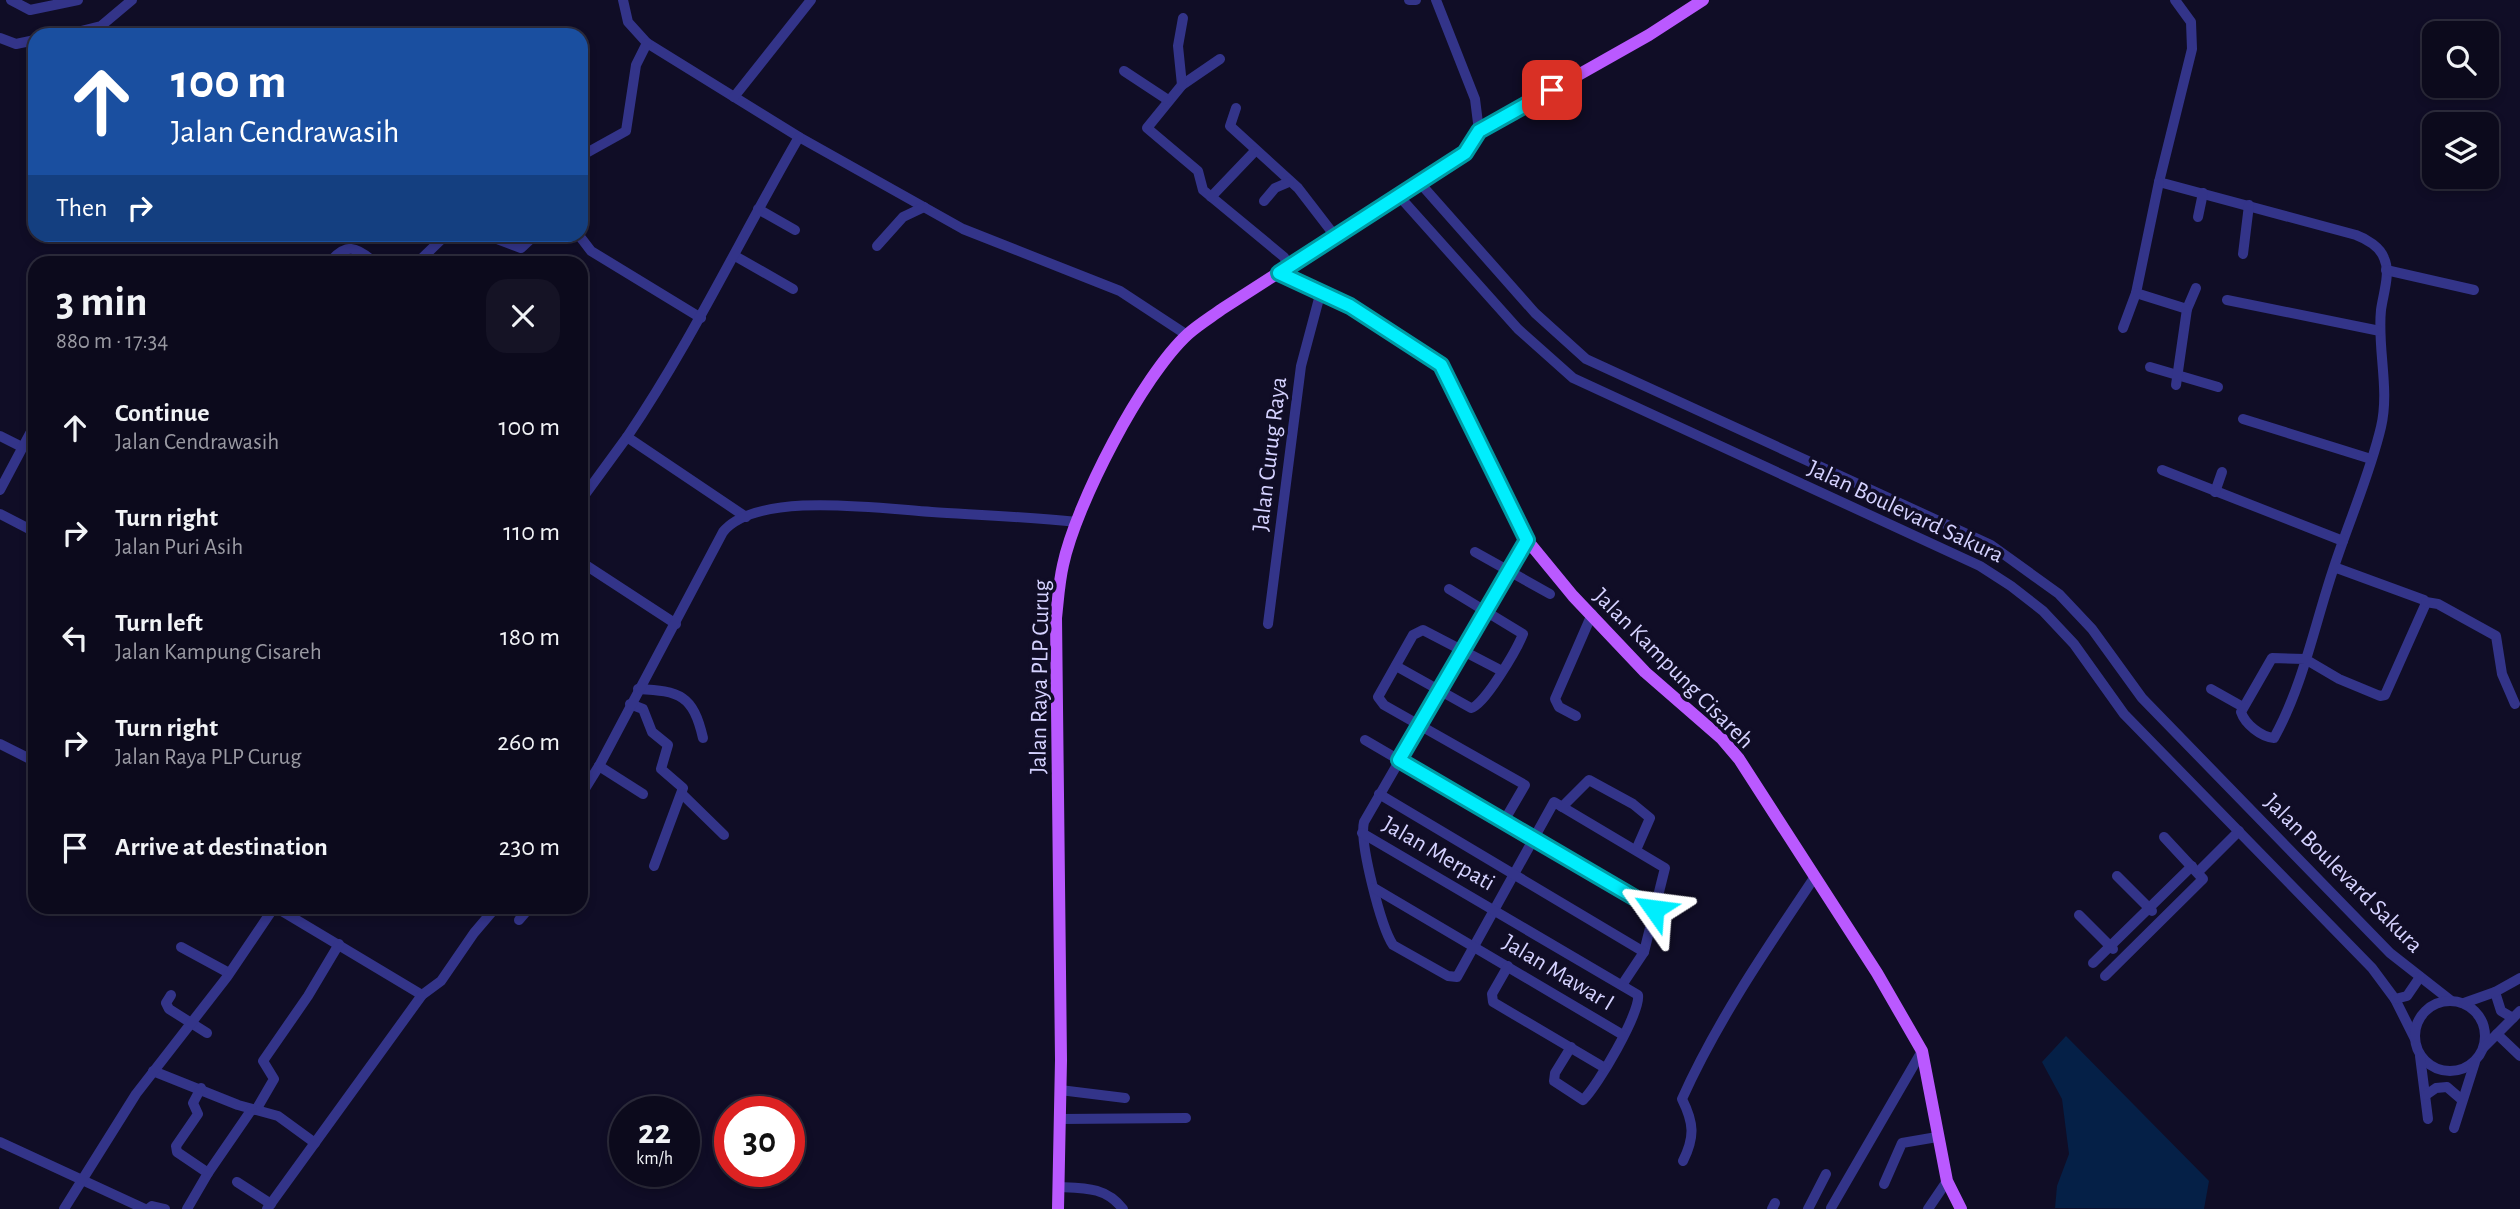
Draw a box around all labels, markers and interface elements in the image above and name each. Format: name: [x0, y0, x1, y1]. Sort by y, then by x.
map controls: [2422, 21, 2499, 189]
button: search: [2422, 21, 2499, 98]
icon: ahead: [56, 56, 147, 147]
text: 100 m: [171, 58, 287, 107]
pin: [1522, 60, 1582, 120]
icon: arrive: [1533, 71, 1571, 109]
button: layers: [2422, 112, 2499, 189]
text: Jalan Cendrawasih: [171, 116, 400, 148]
icon: right: [121, 189, 159, 227]
text: Then: [56, 195, 107, 221]
button: close: [486, 279, 560, 353]
text: 3 min: [56, 281, 148, 323]
text: 880 m · 17:34: [56, 330, 168, 353]
street label: Jalan Curug Raya: [1249, 375, 1291, 533]
text: Continue: [115, 400, 210, 426]
icon: ahead: [56, 409, 94, 447]
text: 100 m: [499, 414, 560, 440]
text: Jalan Cendrawasih: [115, 431, 279, 454]
street label: Jalan Boulevard Sakura: [1804, 456, 2007, 568]
text: Turn right: [115, 505, 218, 531]
icon: right: [56, 514, 94, 552]
text: 110 m: [503, 519, 560, 545]
text: Jalan Puri Asih: [115, 536, 243, 559]
street label: Jalan Raya PLP Curug: [1026, 579, 1054, 774]
street label: Jalan Kampung Cisareh: [1589, 584, 1758, 753]
text: Turn left: [115, 610, 203, 636]
icon: left: [56, 619, 94, 657]
text: 180 m: [500, 624, 560, 650]
text: Jalan Kampung Cisareh: [115, 641, 322, 664]
text: Turn right: [115, 715, 218, 741]
icon: right: [56, 724, 94, 762]
text: 260 m: [497, 729, 560, 755]
text: Jalan Raya PLP Curug: [115, 746, 301, 769]
street label: Jalan Boulevard Sakura: [2259, 790, 2427, 958]
street label: Jalan Merpati: [1378, 812, 1499, 896]
icon: arrive: [56, 829, 94, 867]
text: Arrive at destination: [115, 834, 328, 860]
text: 230 m: [499, 834, 560, 860]
position arrow: [1617, 872, 1691, 946]
street label: Jalan Mawar I: [1499, 930, 1618, 1015]
speed limit sign: 30: [714, 1096, 805, 1187]
text: 22: [638, 1115, 671, 1150]
text: km/h: [636, 1150, 673, 1168]

